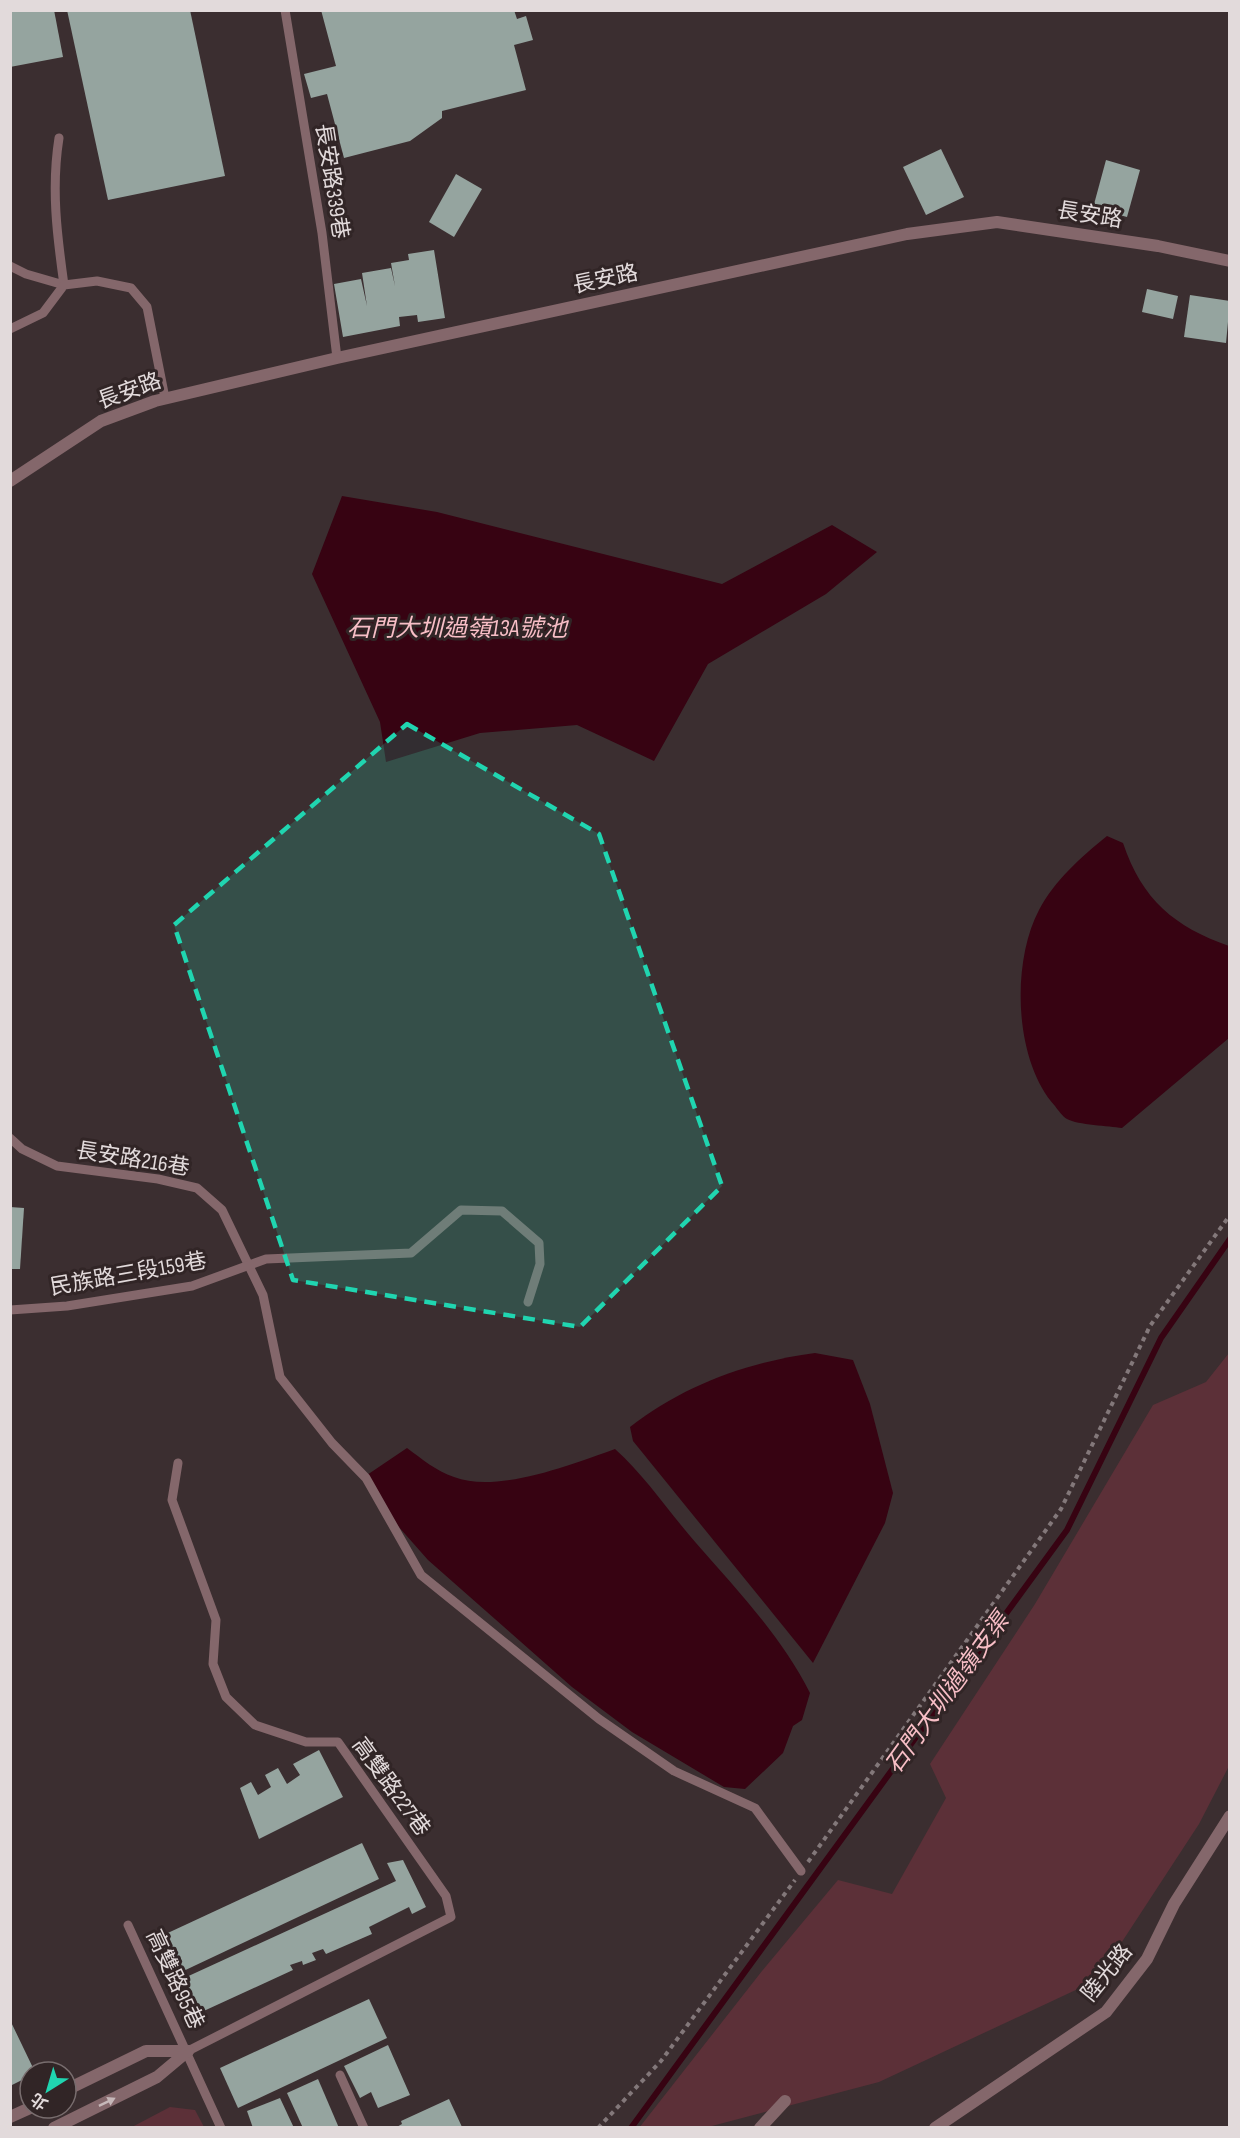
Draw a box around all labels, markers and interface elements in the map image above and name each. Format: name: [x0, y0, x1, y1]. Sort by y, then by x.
street label: 長安路339巷: [309, 122, 354, 241]
street label: 長安路: [1055, 197, 1124, 234]
street label: 長安路: [570, 259, 640, 300]
street label: 長安路: [94, 367, 165, 415]
water label: 石門大圳過嶺13A號池: [347, 614, 570, 643]
street label: 長安路216巷: [74, 1137, 191, 1182]
street label: 民族路三段159巷: [48, 1247, 209, 1302]
water label: 石門大圳過嶺支渠: [879, 1605, 1017, 1779]
street label: 高雙路227巷: [346, 1732, 436, 1841]
street label: 高雙路95巷: [140, 1926, 209, 2034]
street label: 陸光路: [1076, 1939, 1138, 2007]
north arrow: [18, 2060, 78, 2120]
text: 北: [28, 2088, 52, 2113]
one-way arrow: [98, 2097, 116, 2107]

